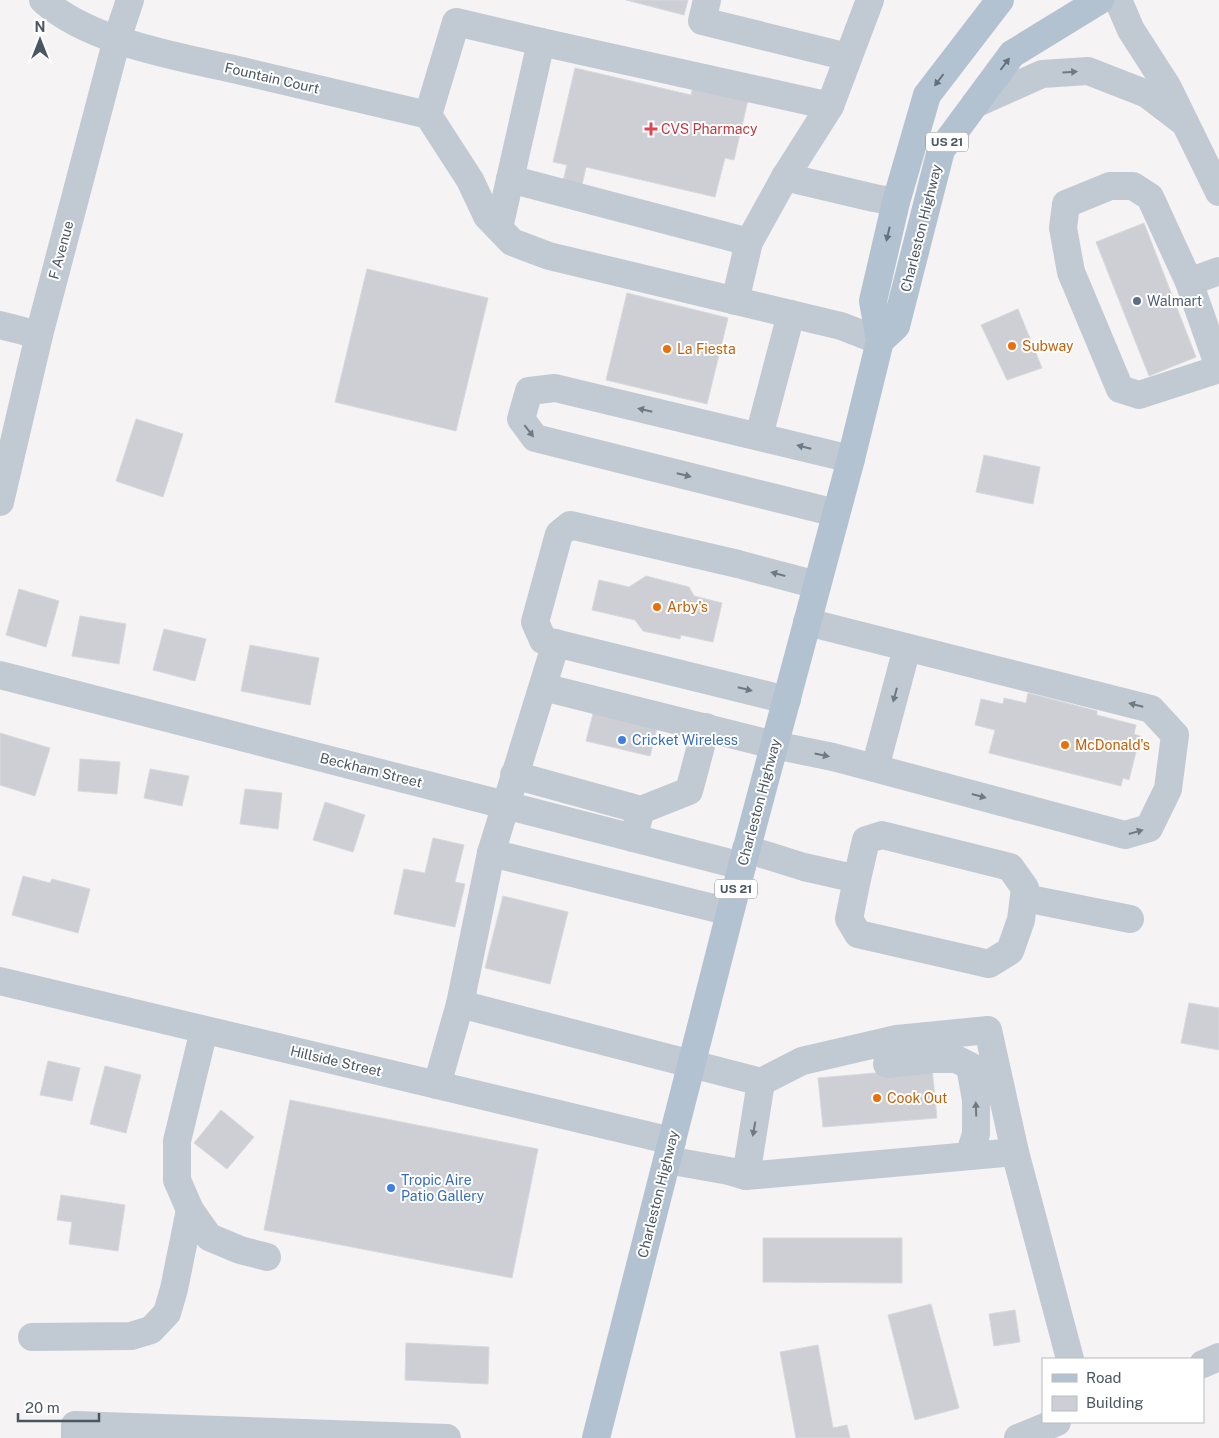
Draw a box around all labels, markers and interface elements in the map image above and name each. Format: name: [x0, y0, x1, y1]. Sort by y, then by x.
north arrow: [15, 15, 65, 65]
text: N: [35, 19, 45, 35]
one-way arrow: [1000, 57, 1010, 71]
street label: Fountain Court: [223, 59, 321, 97]
one-way arrow: [1062, 68, 1078, 76]
one-way arrow: [933, 73, 944, 86]
place label: CVS Pharmacy: [661, 121, 758, 137]
marker: CVS Pharmacy: [645, 123, 657, 135]
road number: US 21: [926, 132, 968, 152]
street label: Charleston Highway: [897, 162, 945, 293]
street label: F Avenue: [46, 219, 76, 281]
one-way arrow: [884, 226, 892, 242]
place label: Walmart: [1147, 293, 1202, 309]
marker: Walmart: [1131, 295, 1143, 307]
place label: Subway: [1022, 338, 1074, 354]
marker: Subway: [1006, 340, 1018, 352]
place label: La Fiesta: [677, 341, 736, 357]
marker: La Fiesta: [661, 343, 673, 355]
one-way arrow: [638, 406, 653, 414]
one-way arrow: [524, 424, 535, 437]
one-way arrow: [796, 443, 811, 451]
one-way arrow: [676, 471, 691, 479]
one-way arrow: [770, 570, 785, 578]
place label: Arby's: [667, 599, 708, 615]
marker: Arby's: [651, 601, 663, 613]
one-way arrow: [737, 685, 752, 693]
one-way arrow: [890, 687, 898, 702]
one-way arrow: [1128, 701, 1143, 709]
place label: Cricket Wireless: [632, 732, 738, 748]
marker: Cricket Wireless: [616, 734, 628, 746]
street label: Charleston Highway: [734, 736, 784, 867]
place label: McDonald's: [1075, 737, 1150, 753]
marker: McDonald's: [1059, 739, 1071, 751]
street label: Beckham Street: [318, 750, 424, 790]
one-way arrow: [814, 751, 830, 759]
one-way arrow: [971, 792, 987, 800]
one-way arrow: [1129, 827, 1144, 835]
road number: US 21: [715, 880, 757, 899]
street label: Hillside Street: [289, 1043, 383, 1079]
place label: Cook Out: [887, 1090, 948, 1106]
marker: Cook Out: [871, 1092, 883, 1104]
one-way arrow: [971, 1100, 979, 1116]
one-way arrow: [749, 1121, 757, 1137]
street label: Charleston Highway: [634, 1128, 682, 1259]
place label: Tropic Aire Patio Gallery: [401, 1172, 485, 1204]
marker: Tropic Aire Patio Gallery: [385, 1182, 397, 1194]
legend: [1042, 1358, 1204, 1423]
text: Road: [1086, 1369, 1122, 1386]
scale bar: [18, 1390, 99, 1422]
text: Building: [1086, 1394, 1144, 1411]
text: 20 m: [25, 1399, 60, 1416]

